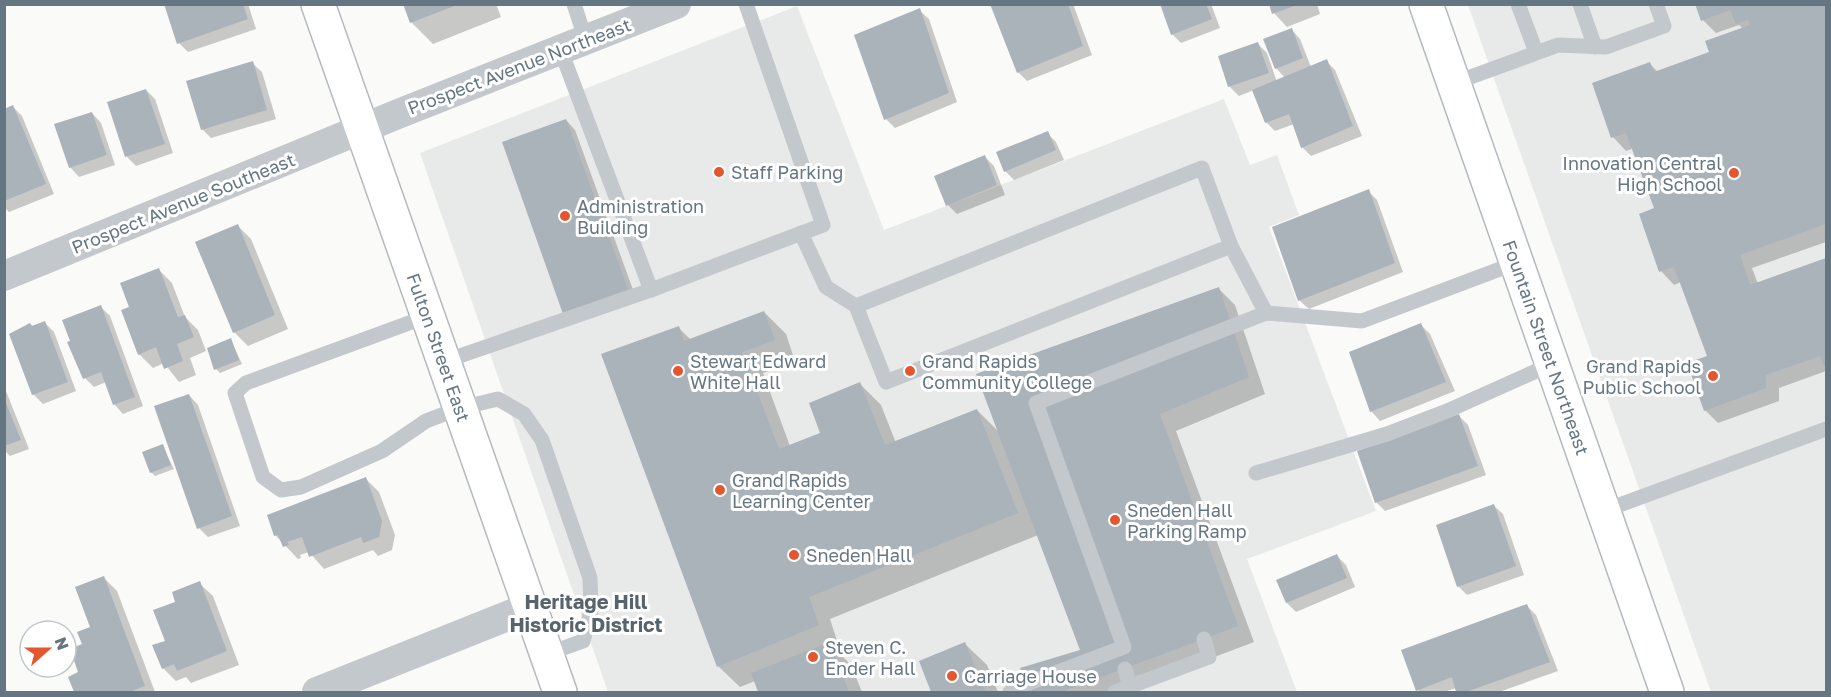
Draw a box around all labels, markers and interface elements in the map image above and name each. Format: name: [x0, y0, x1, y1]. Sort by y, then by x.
street label: Prospect Avenue Northeast: [404, 13, 634, 119]
street label: Prospect Avenue Southeast: [68, 148, 298, 258]
place label: Innovation Central High School: [1562, 152, 1722, 195]
place label: Staff Parking: [731, 161, 843, 183]
marker: Staff Parking: [712, 165, 726, 179]
marker: Innovation Central High School: [1727, 166, 1741, 180]
place label: Administration Building: [577, 195, 704, 238]
marker: Administration Building: [558, 209, 572, 223]
street label: Fountain Street Northeast: [1499, 237, 1594, 458]
street label: Fulton Street East: [402, 270, 475, 425]
place label: Stewart Edward White Hall: [690, 350, 826, 393]
place label: Grand Rapids Community College: [922, 350, 1092, 393]
place label: Grand Rapids Public School: [1583, 355, 1701, 398]
marker: Stewart Edward White Hall: [671, 364, 685, 378]
marker: Grand Rapids Community College: [903, 364, 917, 378]
marker: Grand Rapids Public School: [1706, 369, 1720, 383]
place label: Grand Rapids Learning Center: [732, 469, 870, 512]
marker: Grand Rapids Learning Center: [713, 483, 727, 497]
place label: Sneden Hall Parking Ramp: [1127, 499, 1247, 542]
marker: Sneden Hall Parking Ramp: [1108, 513, 1122, 527]
place label: Sneden Hall: [806, 544, 912, 566]
marker: Sneden Hall: [787, 548, 801, 562]
district label: Heritage Hill Historic District: [509, 589, 663, 636]
north arrow: [18, 619, 78, 679]
text: N: [50, 634, 74, 653]
place label: Steven C. Ender Hall: [825, 636, 916, 679]
marker: Steven C. Ender Hall: [806, 650, 820, 664]
place label: Carriage House: [964, 665, 1097, 687]
marker: Carriage House: [945, 669, 959, 683]

